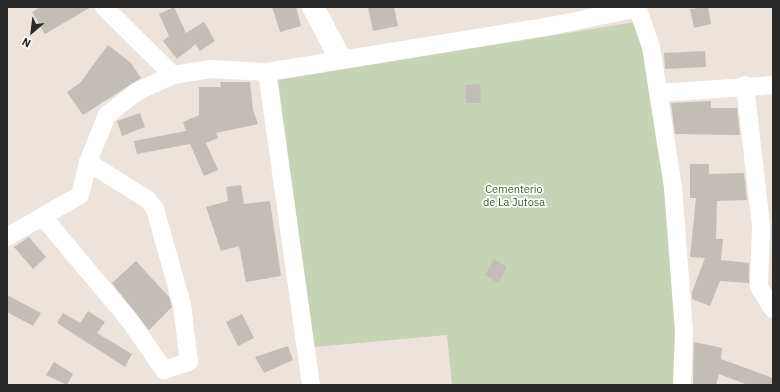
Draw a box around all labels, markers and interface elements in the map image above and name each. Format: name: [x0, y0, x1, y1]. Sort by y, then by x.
north arrow: [12, 12, 52, 52]
text: N: [20, 35, 33, 51]
park label: Cementerio de La Jutosa: [483, 183, 545, 209]

